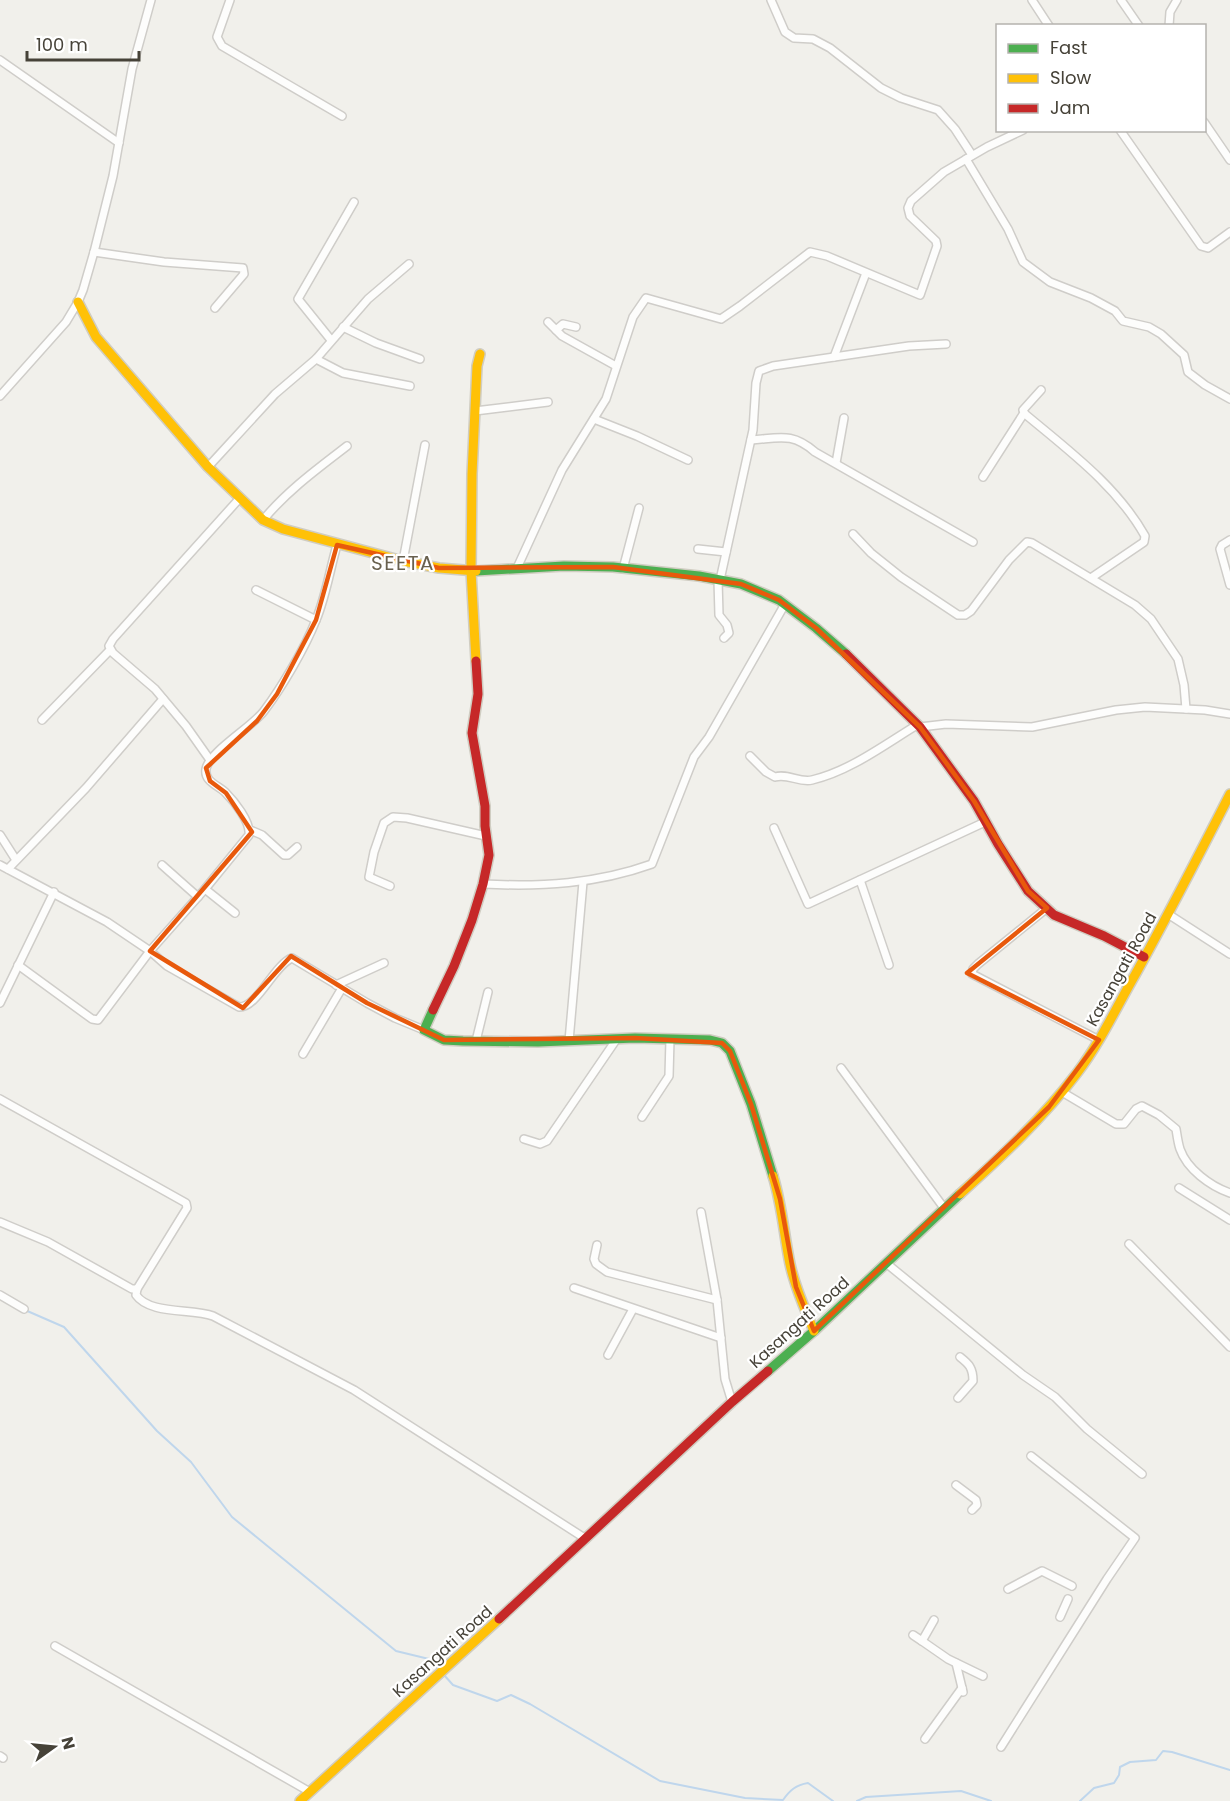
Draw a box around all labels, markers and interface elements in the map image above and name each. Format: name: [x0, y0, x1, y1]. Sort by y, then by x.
scale bar: [27, 24, 140, 62]
legend: [996, 24, 1206, 132]
text: 100 m: [36, 32, 88, 57]
text: Fast: [1050, 35, 1087, 60]
text: Slow: [1050, 65, 1092, 90]
text: Jam: [1050, 95, 1090, 120]
district label: SEETA: [371, 549, 435, 577]
street label: Kasangati Road: [1081, 908, 1162, 1030]
street label: Kasangati Road: [744, 1271, 854, 1373]
street label: Kasangati Road: [387, 1600, 497, 1702]
north arrow: [24, 1717, 84, 1777]
text: N: [55, 1734, 81, 1752]

